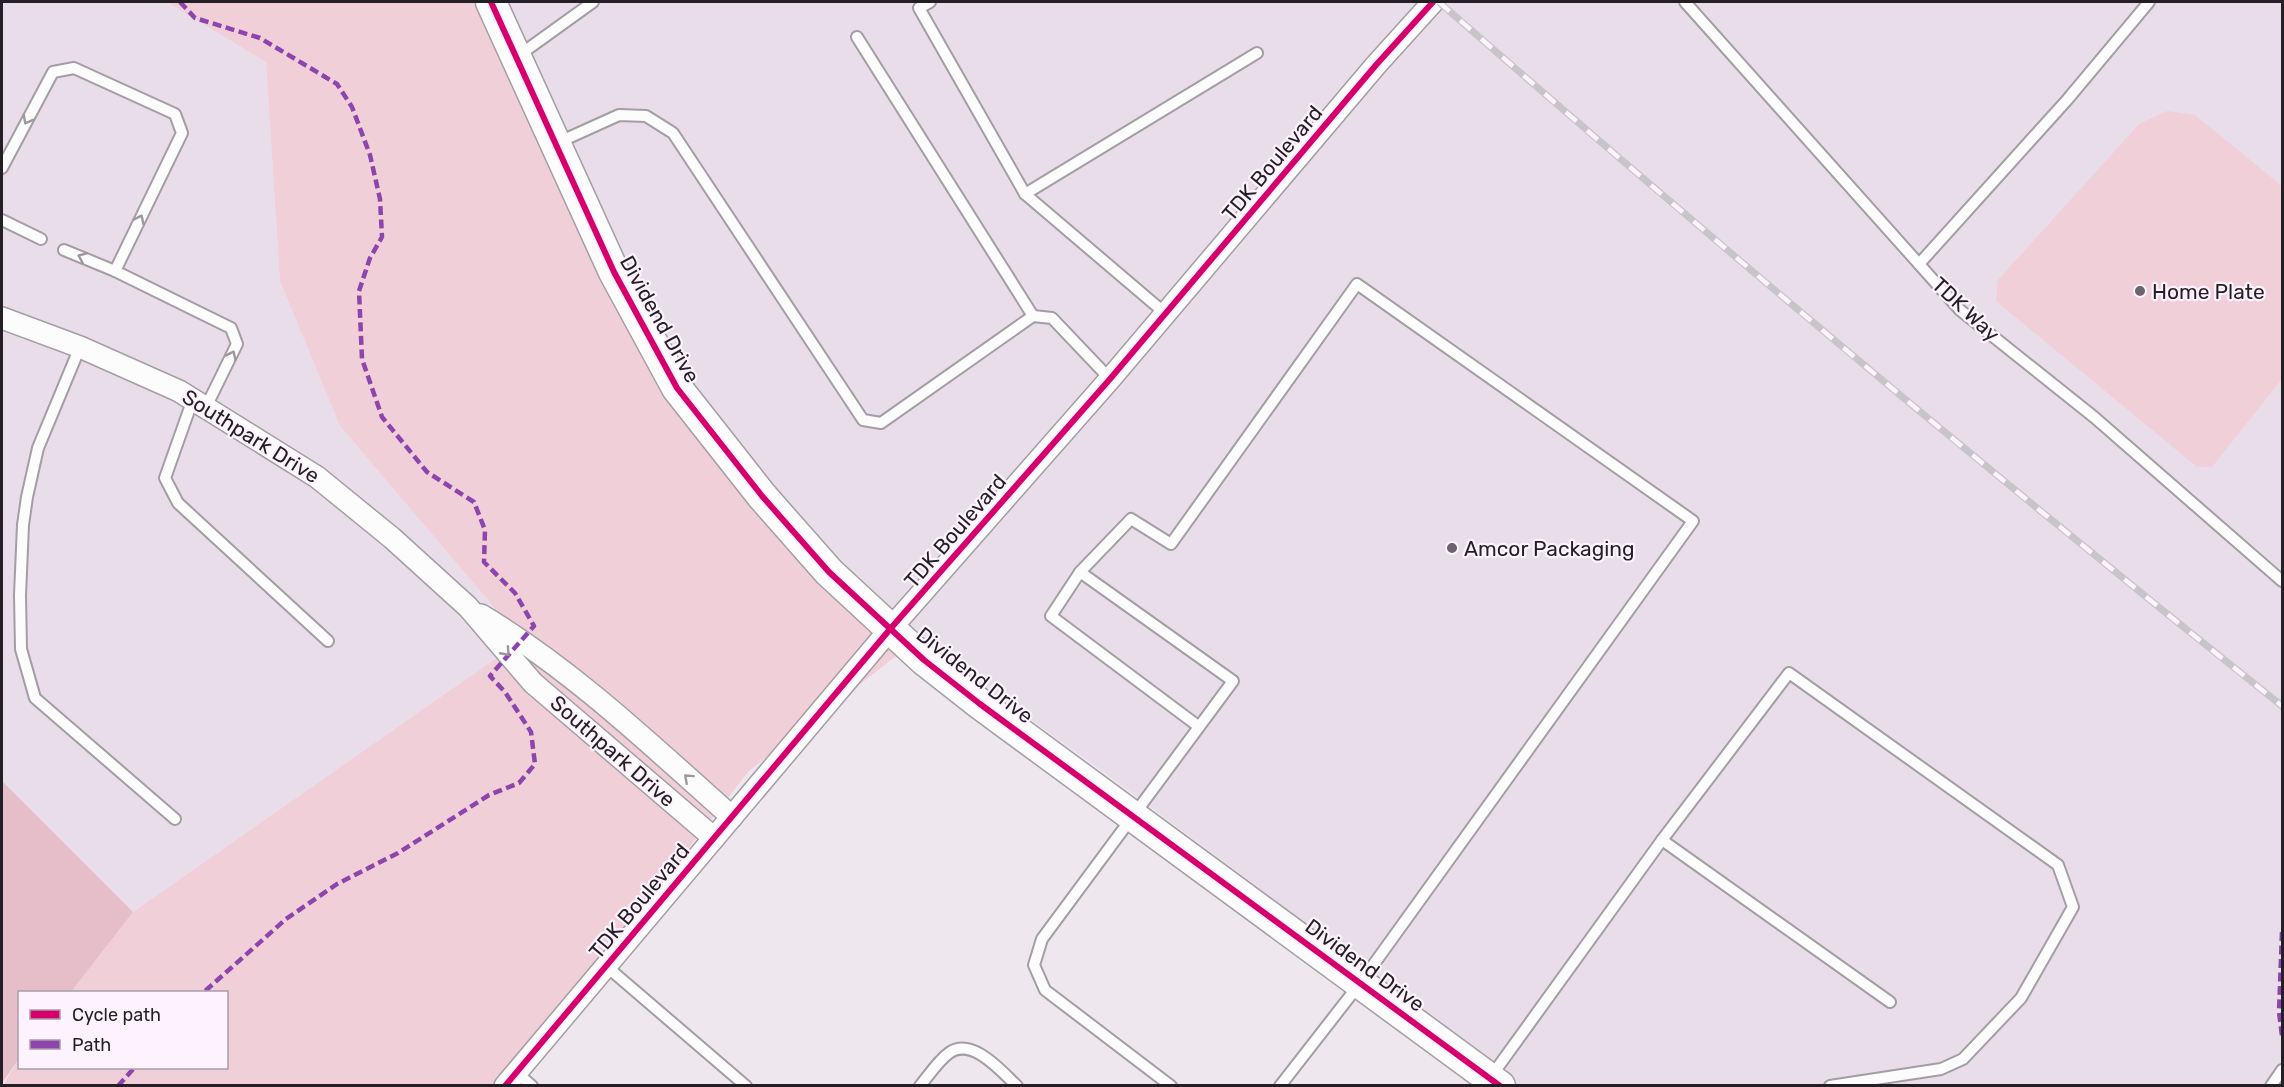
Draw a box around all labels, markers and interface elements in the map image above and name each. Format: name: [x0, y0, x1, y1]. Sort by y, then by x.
street label: TDK Boulevard: [1217, 100, 1327, 226]
one-way arrow: [23, 114, 34, 125]
one-way arrow: [133, 214, 145, 225]
street label: Dividend Drive: [615, 251, 705, 387]
one-way arrow: [77, 252, 88, 264]
street label: TDK Way: [1927, 272, 2005, 347]
place label: Home Plate: [2152, 279, 2265, 304]
marker: Home Plate: [2133, 284, 2147, 298]
one-way arrow: [225, 350, 236, 361]
street label: Southpark Drive: [178, 384, 324, 488]
street label: TDK Boulevard: [899, 469, 1011, 593]
place label: Amcor Packaging: [1464, 536, 1635, 561]
marker: Amcor Packaging: [1445, 541, 1459, 555]
street label: Dividend Drive: [912, 622, 1038, 728]
one-way arrow: [499, 645, 510, 655]
street label: Southpark Drive: [545, 690, 681, 812]
one-way arrow: [685, 774, 695, 785]
street label: TDK Boulevard: [584, 838, 694, 964]
street label: Dividend Drive: [1300, 913, 1430, 1017]
legend: [18, 991, 228, 1069]
text: Cycle path: [72, 1004, 161, 1026]
text: Path: [72, 1034, 111, 1056]

